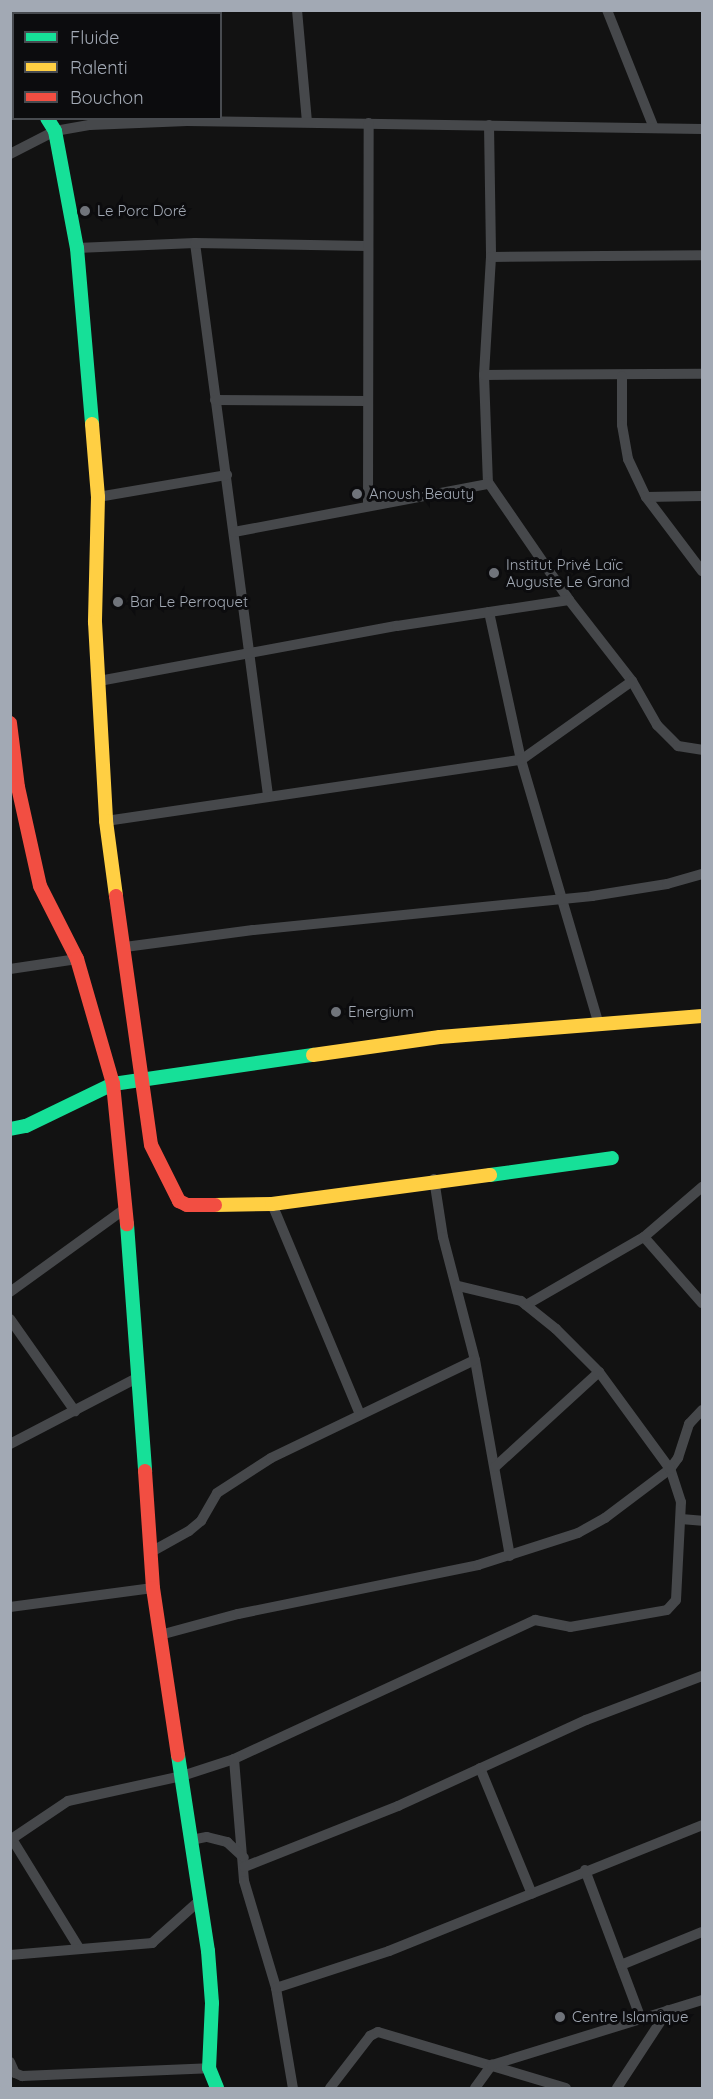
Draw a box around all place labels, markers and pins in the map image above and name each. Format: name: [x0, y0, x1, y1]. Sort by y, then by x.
place label: Le Porc Doré: [97, 202, 187, 220]
marker: Le Porc Doré: [78, 204, 92, 218]
place label: Anoush Beauty: [369, 485, 474, 503]
marker: Anoush Beauty: [350, 487, 364, 501]
place label: Institut Privé Laïc Auguste Le Grand: [506, 555, 630, 590]
marker: Institut Privé Laïc Auguste Le Grand: [487, 566, 501, 580]
place label: Bar Le Perroquet: [130, 593, 248, 611]
marker: Bar Le Perroquet: [111, 595, 125, 609]
place label: Energium: [348, 1003, 414, 1021]
marker: Energium: [329, 1005, 343, 1019]
place label: Centre Islamique: [572, 2008, 688, 2026]
marker: Centre Islamique: [553, 2010, 567, 2024]

